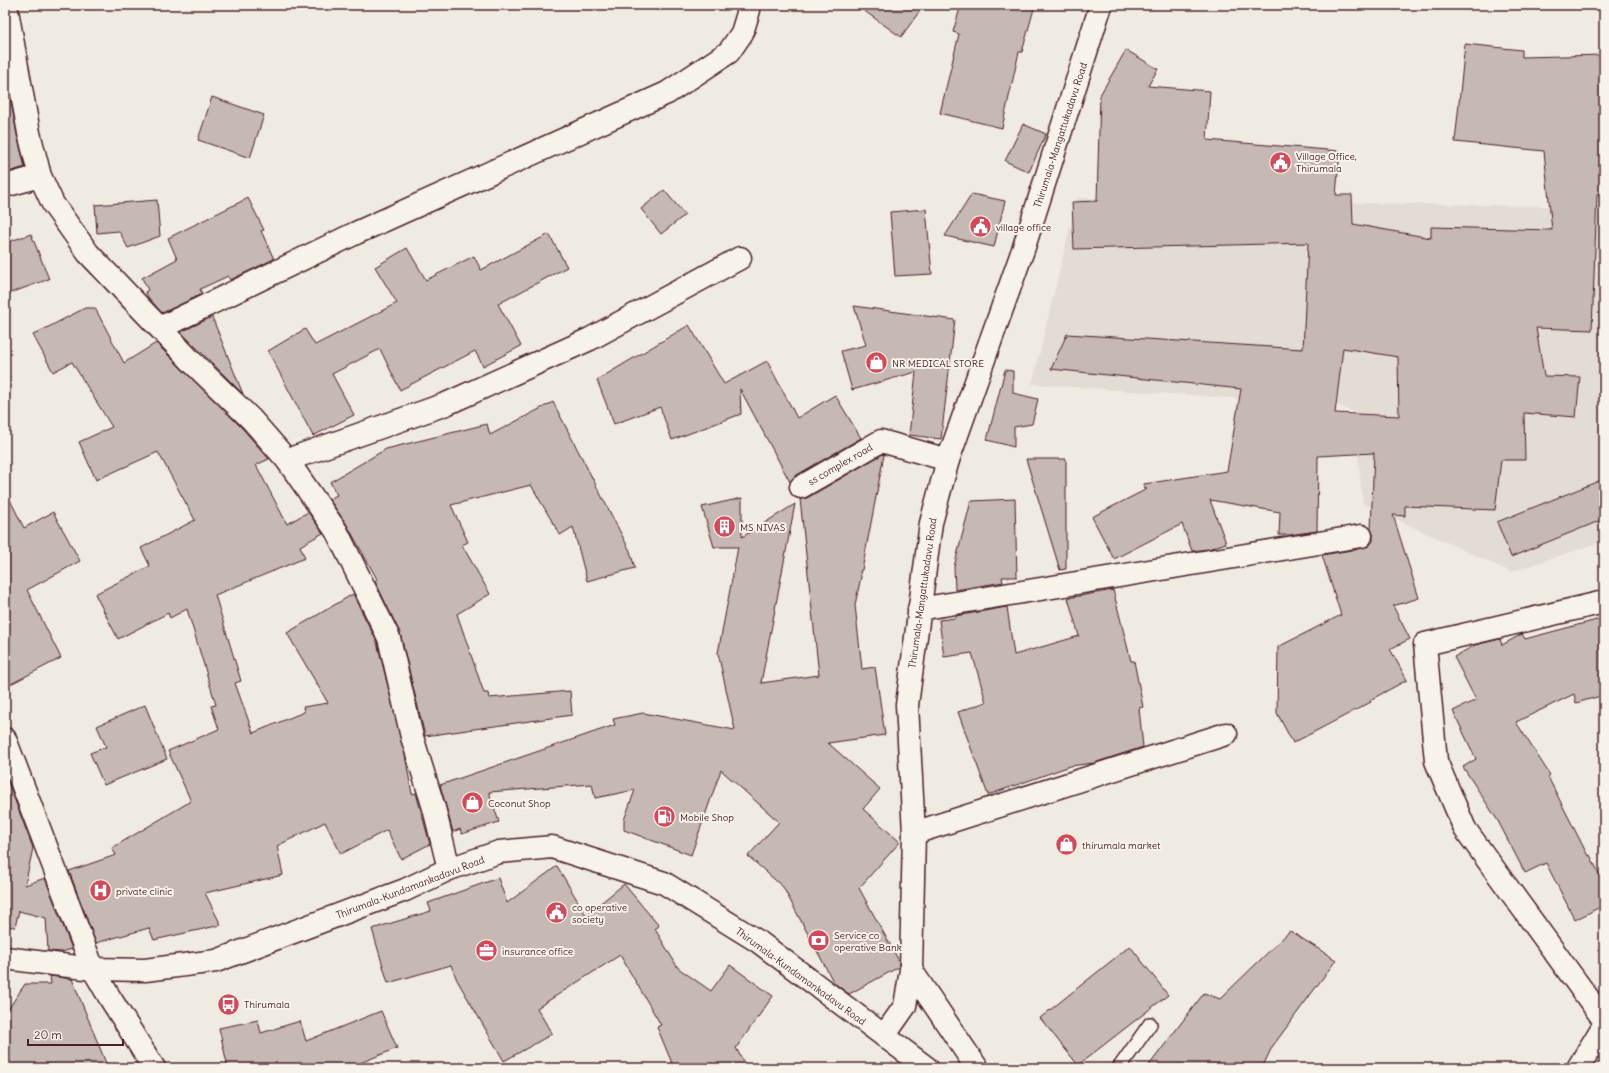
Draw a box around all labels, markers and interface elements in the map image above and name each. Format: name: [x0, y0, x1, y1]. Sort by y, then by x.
street label: Thirumala-Mangattukadavu Road: [1031, 61, 1090, 209]
public building icon: Village Office, Thirumala: [1267, 149, 1293, 175]
place label: Village Office, Thirumala: [1296, 150, 1357, 175]
public building icon: village office: [967, 214, 993, 240]
place label: village office: [996, 221, 1051, 234]
shop icon: NR MEDICAL STORE: [863, 350, 889, 376]
place label: NR MEDICAL STORE: [892, 357, 984, 370]
street label: ss complex road: [806, 441, 875, 488]
building icon: MS NIVAS: [712, 514, 738, 540]
street label: Thirumala-Mangattukadavu Road: [905, 517, 940, 669]
place label: MS NIVAS: [740, 521, 786, 534]
shop icon: Coconut Shop: [459, 790, 485, 816]
place label: Coconut Shop: [488, 797, 551, 810]
fuel station icon: Mobile Shop: [652, 804, 678, 830]
place label: Mobile Shop: [680, 811, 734, 824]
shop icon: thirumala market: [1053, 832, 1079, 858]
place label: thirumala market: [1082, 839, 1161, 852]
street label: Thirumala-Kundamankadavu Road: [334, 853, 486, 922]
hospital icon: private clinic: [88, 878, 114, 904]
place label: private clinic: [116, 885, 172, 898]
public building icon: co operative society: [543, 900, 569, 926]
place label: co operative society: [572, 901, 627, 926]
street label: Thirumala-Kundamankadavu Road: [733, 925, 869, 1028]
bank icon: Service co operative Bank: [806, 928, 832, 954]
place label: Service co operative Bank: [834, 929, 902, 954]
office icon: insurance office: [474, 938, 500, 964]
place label: insurance office: [502, 945, 573, 958]
bus stop icon: Thirumala: [216, 991, 242, 1017]
place label: Thirumala: [244, 998, 290, 1011]
scale bar: [28, 1021, 123, 1047]
text: 20 m: [34, 1027, 62, 1042]

